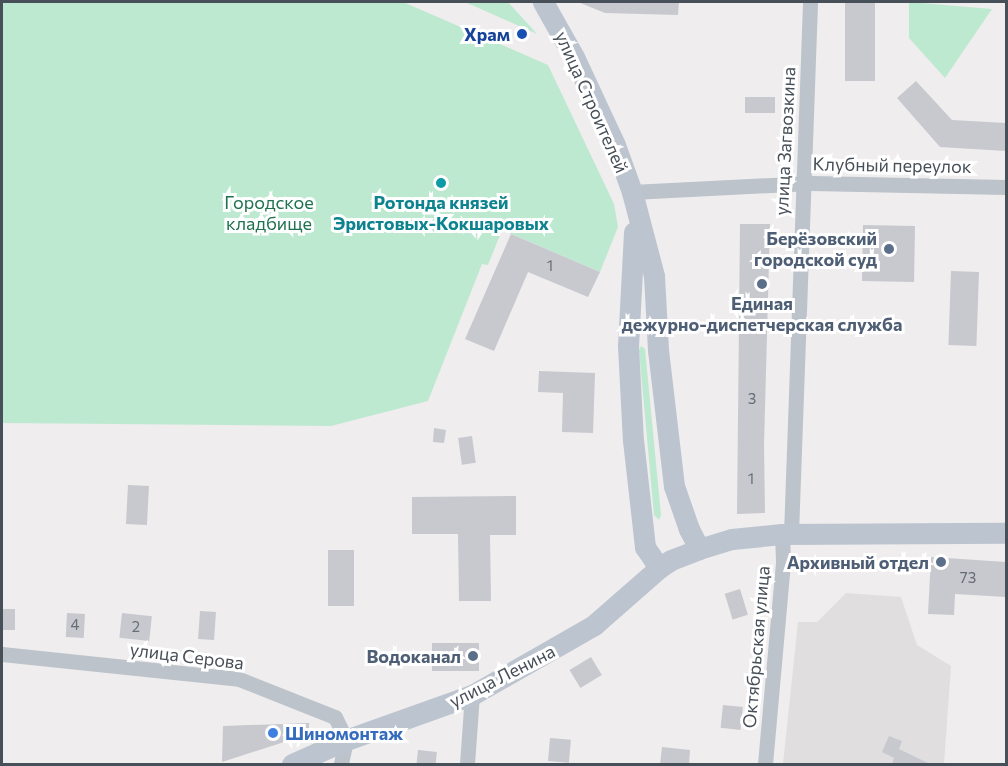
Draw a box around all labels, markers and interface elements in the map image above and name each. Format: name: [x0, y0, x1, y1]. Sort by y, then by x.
place label: Храм: [464, 23, 510, 45]
marker: Храм: [515, 27, 529, 41]
street label: улица Строителей: [551, 28, 633, 176]
street label: улица Загвозкина: [770, 66, 800, 216]
street label: Клубный переулок: [812, 153, 972, 177]
marker: Ротонда князей Эристовых-Кокшаровых: [434, 176, 448, 190]
park label: Городское кладбище: [224, 192, 314, 234]
place label: Ротонда князей Эристовых-Кокшаровых: [333, 192, 549, 234]
place label: Берёзовский городской суд: [754, 228, 877, 270]
marker: Берёзовский городской суд: [882, 242, 896, 256]
house number: 1: [547, 257, 553, 275]
marker: Единая дежурно-диспетчерская служба: [755, 277, 769, 291]
place label: Единая дежурно-диспетчерская служба: [622, 293, 902, 336]
house number: 3: [748, 390, 756, 408]
house number: 1: [748, 470, 754, 488]
place label: Архивный отдел: [787, 551, 929, 573]
marker: Архивный отдел: [934, 555, 948, 569]
street label: Октябрьская улица: [738, 565, 774, 729]
house number: 73: [960, 569, 976, 587]
house number: 4: [71, 616, 79, 634]
house number: 2: [132, 618, 140, 636]
street label: улица Серова: [129, 638, 245, 674]
street label: улица Ленина: [445, 640, 559, 712]
place label: Водоканал: [366, 645, 461, 667]
marker: Водоканал: [466, 649, 480, 663]
place label: Шиномонтаж: [285, 722, 403, 744]
marker: Шиномонтаж: [266, 726, 280, 740]

